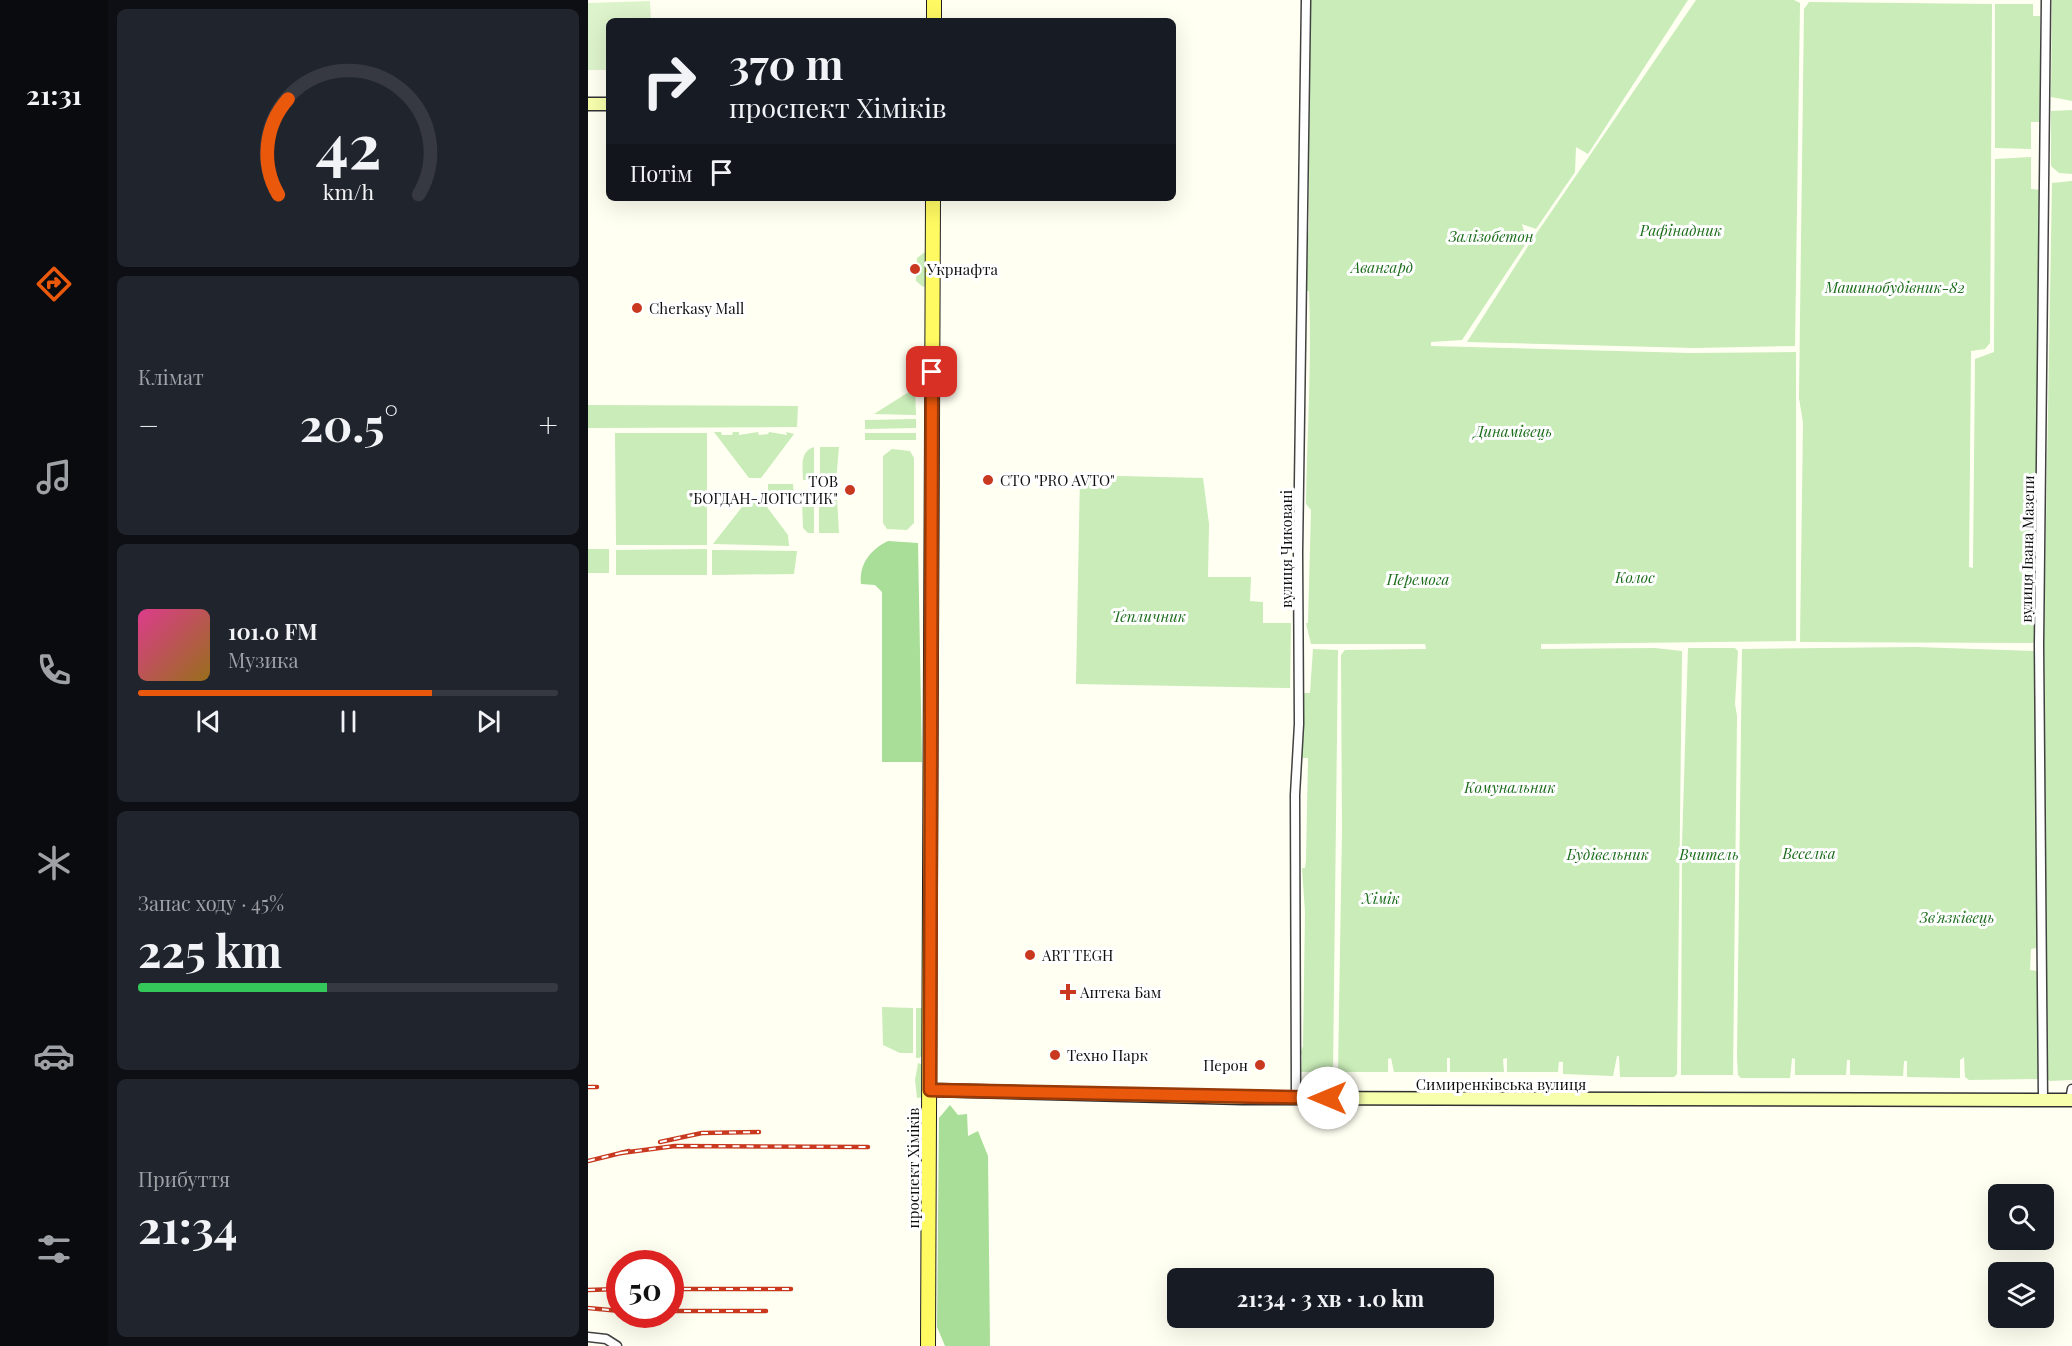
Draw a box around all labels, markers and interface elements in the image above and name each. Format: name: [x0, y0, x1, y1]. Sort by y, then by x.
text: 370 m: [729, 35, 844, 91]
icon: right: [630, 42, 708, 120]
text: 21:31: [26, 76, 82, 112]
text: проспект Хіміків: [729, 89, 947, 125]
text: 42: [315, 101, 381, 185]
icon: arrive: [705, 156, 738, 189]
text: Потім: [630, 158, 693, 188]
text: km/h: [322, 178, 374, 206]
park label: Рафінадник: [1639, 220, 1722, 240]
park label: Залізобетон: [1447, 226, 1534, 246]
park label: Авангард: [1349, 257, 1413, 277]
place label: Укрнафта: [926, 259, 998, 279]
marker: Укрнафта: [908, 262, 922, 276]
icon: directions: [33, 263, 75, 305]
park label: Машинобудівник-82: [1824, 277, 1965, 297]
place label: Cherkasy Mall: [649, 298, 744, 318]
marker: Cherkasy Mall: [630, 301, 644, 315]
pin: [906, 346, 957, 397]
icon: arrive: [915, 355, 948, 388]
text: Клімат: [138, 363, 204, 390]
text: 20.5°: [300, 393, 398, 453]
text: −: [138, 402, 159, 446]
text: +: [539, 402, 558, 446]
park label: Динамівець: [1471, 421, 1552, 441]
icon: music: [33, 456, 75, 498]
place label: СТО "PRO AVTO": [1000, 470, 1115, 490]
place label: ТОВ "БОГДАН-ЛОГІСТИК": [689, 471, 838, 508]
marker: СТО "PRO AVTO": [981, 473, 995, 487]
street label: вулиця Івана Мазепи: [2016, 475, 2038, 623]
marker: ТОВ "БОГДАН-ЛОГІСТИК": [843, 483, 857, 497]
street label: вулиця Чиковані: [1276, 489, 1296, 608]
park label: Колос: [1614, 567, 1655, 587]
park label: Перемога: [1386, 569, 1449, 589]
park label: Тепличник: [1112, 606, 1186, 626]
text: 101.0 FM: [228, 616, 318, 646]
text: Музика: [228, 646, 298, 673]
icon: phone: [33, 649, 75, 691]
icon: previous: [192, 705, 225, 738]
icon: pause: [332, 705, 365, 738]
icon: next: [472, 705, 505, 738]
park label: Комунальник: [1463, 777, 1556, 797]
icon: climate: [33, 842, 75, 884]
park label: Веселка: [1781, 843, 1836, 863]
park label: Будівельник: [1566, 844, 1649, 864]
park label: Вчитель: [1678, 844, 1739, 864]
park label: Хімік: [1361, 888, 1400, 908]
text: Запас ходу · 45%: [138, 889, 284, 916]
park label: Зв'язківець: [1919, 907, 1994, 927]
text: 225 km: [138, 919, 282, 979]
place label: ART TEGH: [1041, 945, 1113, 965]
marker: ART TEGH: [1023, 948, 1037, 962]
place label: Аптека Бам: [1079, 982, 1162, 1002]
marker: Аптека Бам: [1061, 985, 1075, 999]
icon: car: [33, 1035, 75, 1077]
place label: Техно Парк: [1067, 1045, 1148, 1065]
marker: Техно Парк: [1048, 1048, 1062, 1062]
place label: Перон: [1203, 1055, 1248, 1075]
marker: Перон: [1253, 1058, 1267, 1072]
position arrow: [1296, 1066, 1360, 1130]
street label: Симиренківська вулиця: [1416, 1074, 1586, 1094]
street label: проспект Хіміків: [903, 1108, 923, 1228]
text: Прибуття: [138, 1165, 230, 1192]
map controls: [1988, 1184, 2054, 1328]
button: search: [1988, 1184, 2054, 1250]
text: 21:34: [138, 1195, 238, 1255]
icon: filters: [33, 1228, 75, 1270]
speed limit sign: 50: [606, 1250, 684, 1328]
button: layers: [1988, 1262, 2054, 1328]
text: 21:34 · 3 хв · 1.0 km: [1237, 1283, 1424, 1313]

